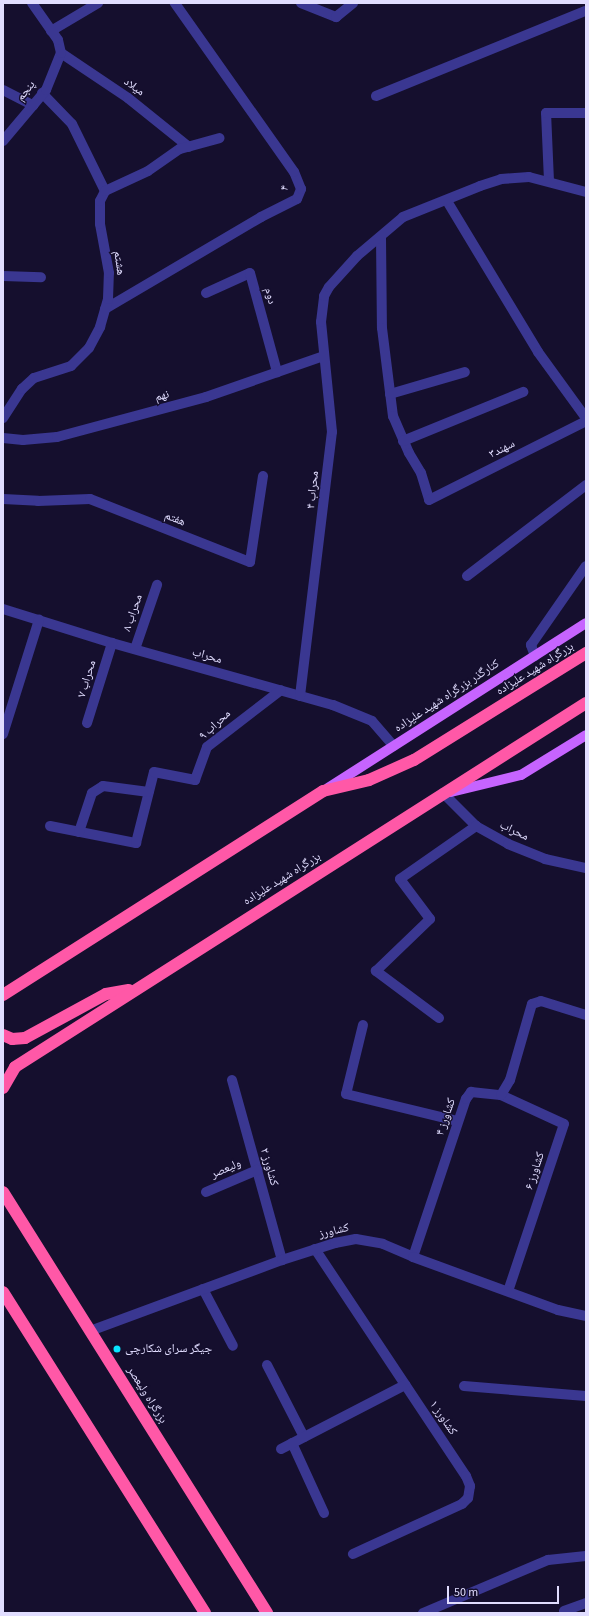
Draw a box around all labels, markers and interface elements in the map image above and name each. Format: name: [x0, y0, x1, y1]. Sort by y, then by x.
street label: میلاد: [121, 75, 147, 99]
street label: پنجم: [13, 78, 39, 104]
street label: ۴: [277, 184, 293, 192]
street label: هشتم: [110, 250, 128, 276]
street label: دوم: [261, 286, 279, 306]
street label: نهم: [153, 387, 171, 405]
street label: سهند۳: [487, 436, 517, 462]
street label: محراب ۴: [304, 470, 322, 510]
street label: هفتم: [162, 508, 188, 530]
street label: محراب ۸: [120, 593, 146, 633]
street label: بزرگراه شهید علیزاده: [494, 639, 576, 699]
street label: محراب: [190, 645, 224, 667]
street label: کنارگذر بزرگراه شهید علیزاده: [392, 657, 502, 735]
street label: محراب ۷: [75, 659, 99, 699]
street label: محراب ۹: [196, 707, 234, 743]
street label: محراب: [497, 818, 531, 844]
street label: بزرگراه شهید علیزاده: [241, 849, 323, 909]
street label: کشاورز ۴: [433, 1096, 459, 1138]
street label: کشاورز ۲: [257, 1146, 281, 1188]
street label: کشاورز ۶: [522, 1150, 548, 1192]
street label: ولیعصر: [209, 1156, 243, 1182]
street label: کشاورز: [317, 1221, 351, 1241]
place label: جیگر سرای شکارچی: [125, 1342, 212, 1356]
marker: جیگر سرای شکارچی: [112, 1344, 122, 1354]
street label: بزرگراه ولیعصر: [124, 1364, 170, 1426]
street label: کشاورز ۱: [426, 1398, 460, 1438]
scale bar: [449, 1578, 561, 1604]
text: 50 m: [454, 1584, 478, 1601]

